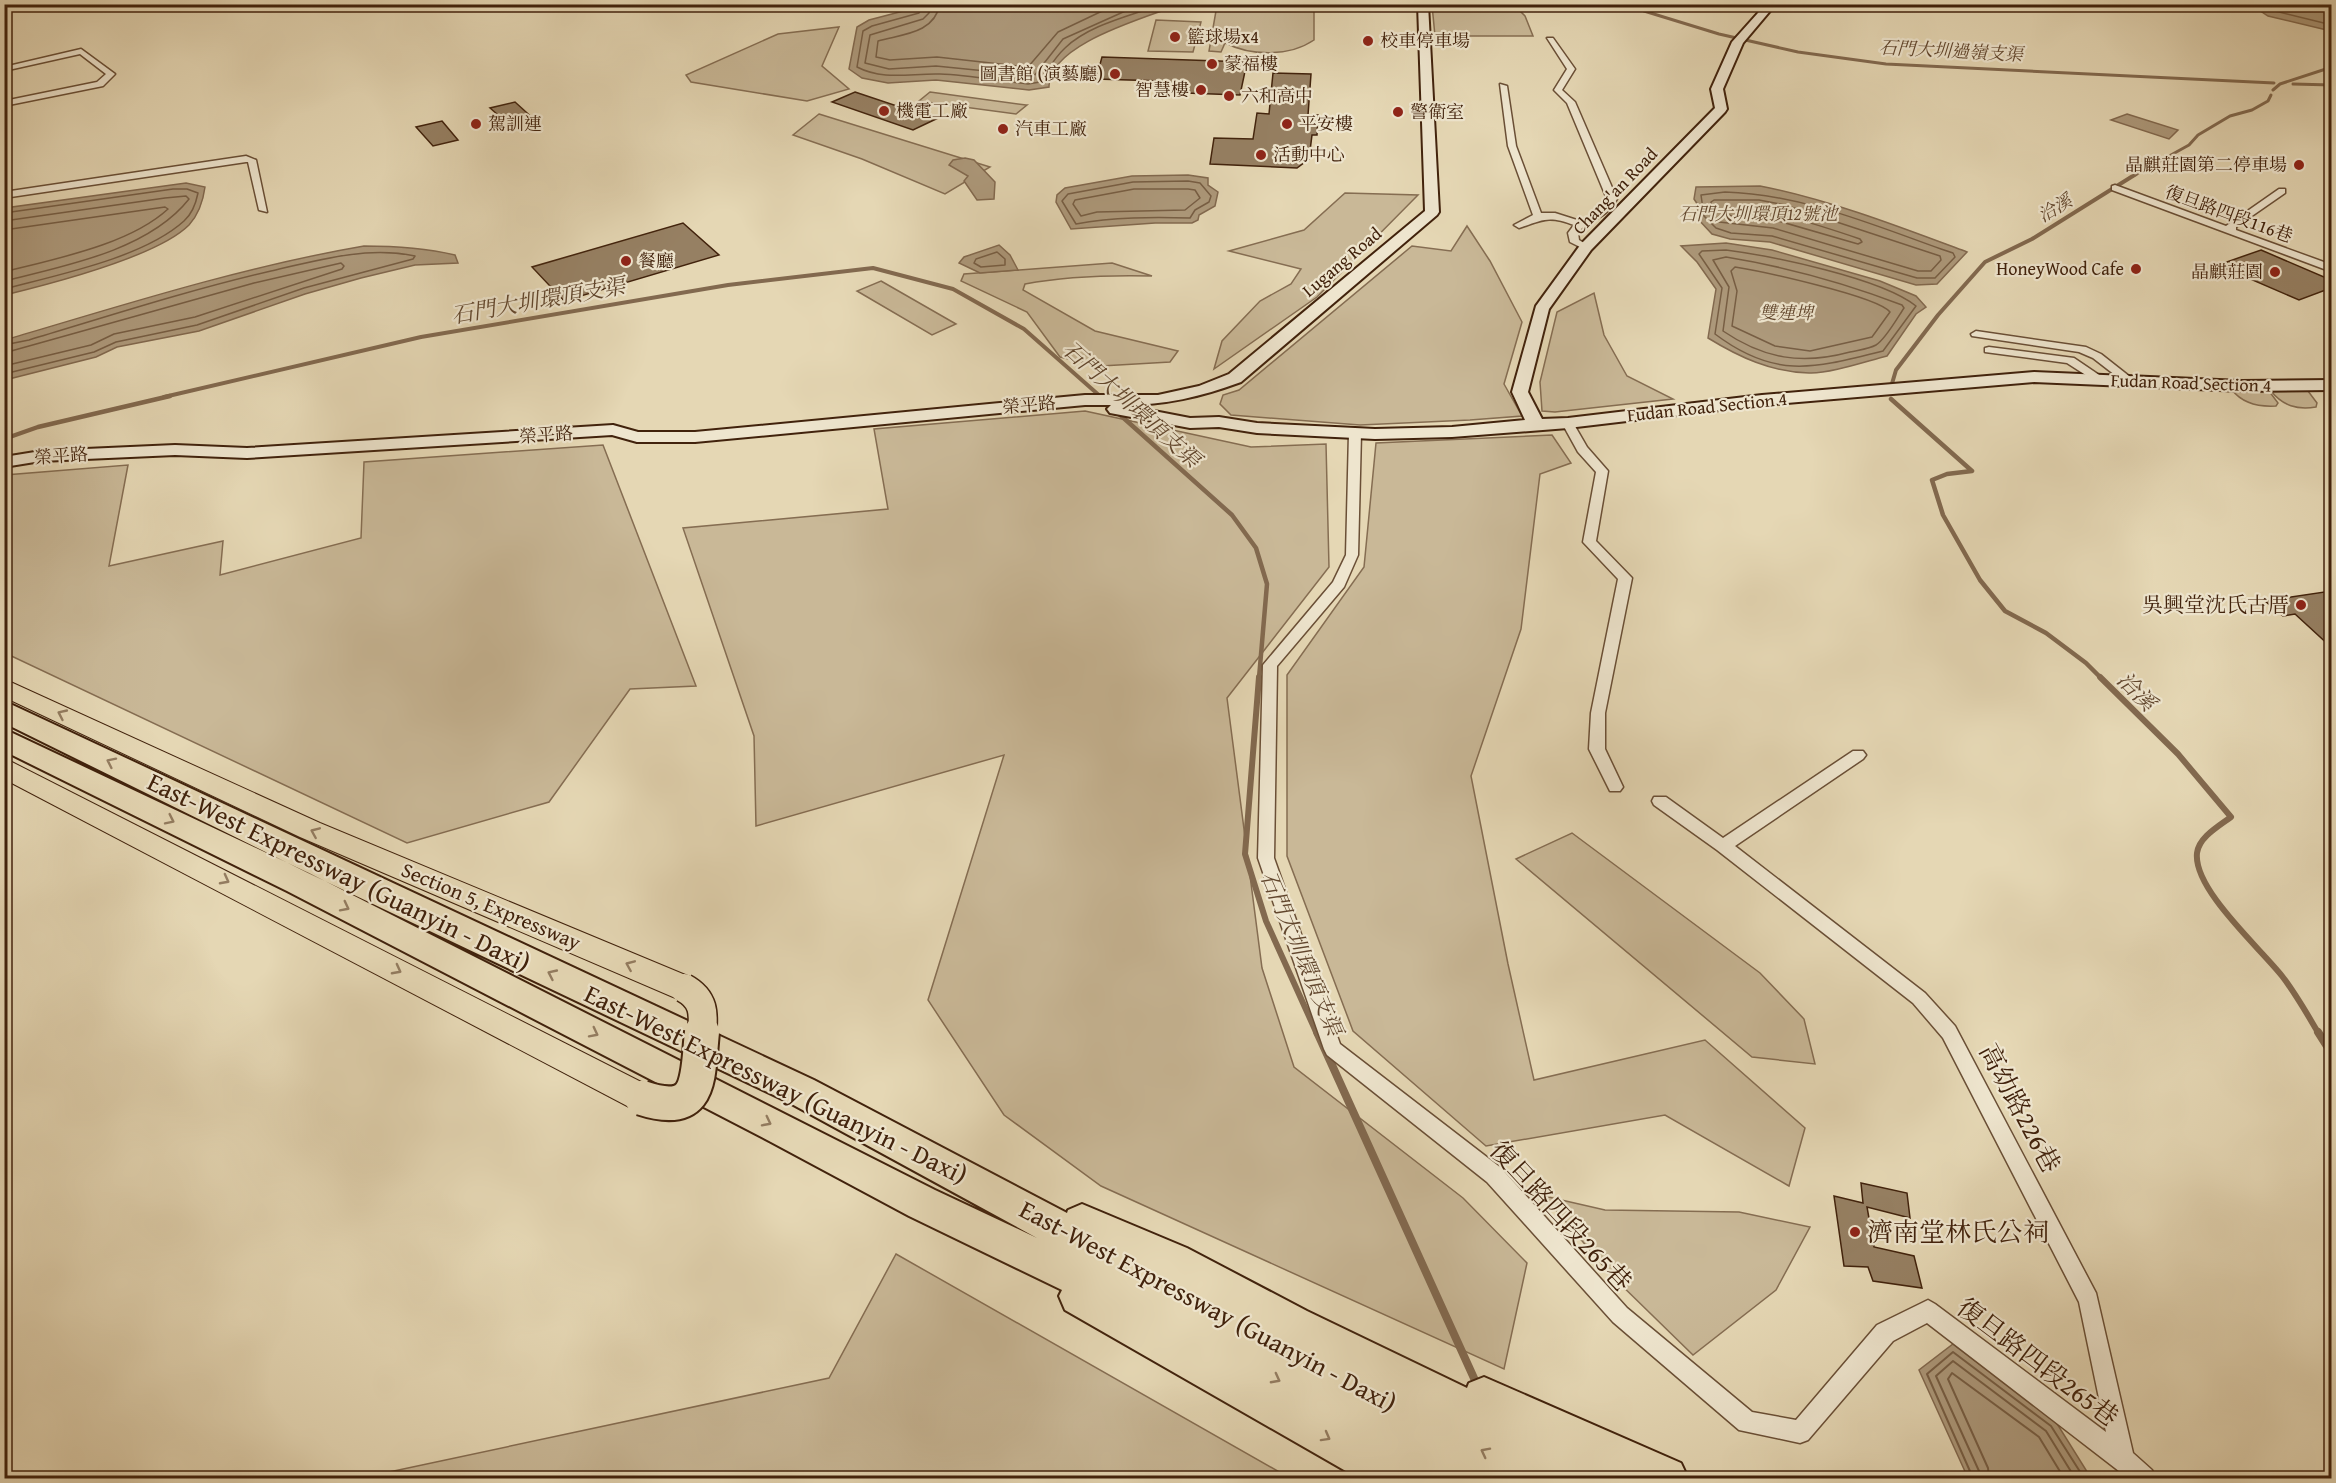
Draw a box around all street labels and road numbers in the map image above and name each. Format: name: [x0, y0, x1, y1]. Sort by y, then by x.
street label: Chang'an Road: [1566, 141, 1664, 240]
street label: 復旦路四段116巷: [2162, 178, 2297, 249]
street label: Lugang Road: [1296, 220, 1388, 303]
street label: Fudan Road Section 4: [2110, 366, 2272, 399]
street label: Fudan Road Section 4: [1626, 385, 1788, 428]
street label: 榮平路: [1001, 389, 1057, 420]
street label: 榮平路: [518, 419, 574, 450]
street label: 榮平路: [33, 440, 89, 471]
street label: East-West Expressway (Guanyin - Daxi): [141, 762, 537, 982]
street label: Section 5, Expressway: [397, 854, 586, 958]
street label: East-West Expressway (Guanyin - Daxi): [578, 974, 974, 1194]
street label: 高幼路226巷: [1970, 1036, 2071, 1179]
street label: 復旦路四段265巷: [1481, 1132, 1642, 1300]
street label: East-West Expressway (Guanyin - Daxi): [1013, 1189, 1404, 1422]
street label: 復旦路四段265巷: [1949, 1288, 2127, 1435]

